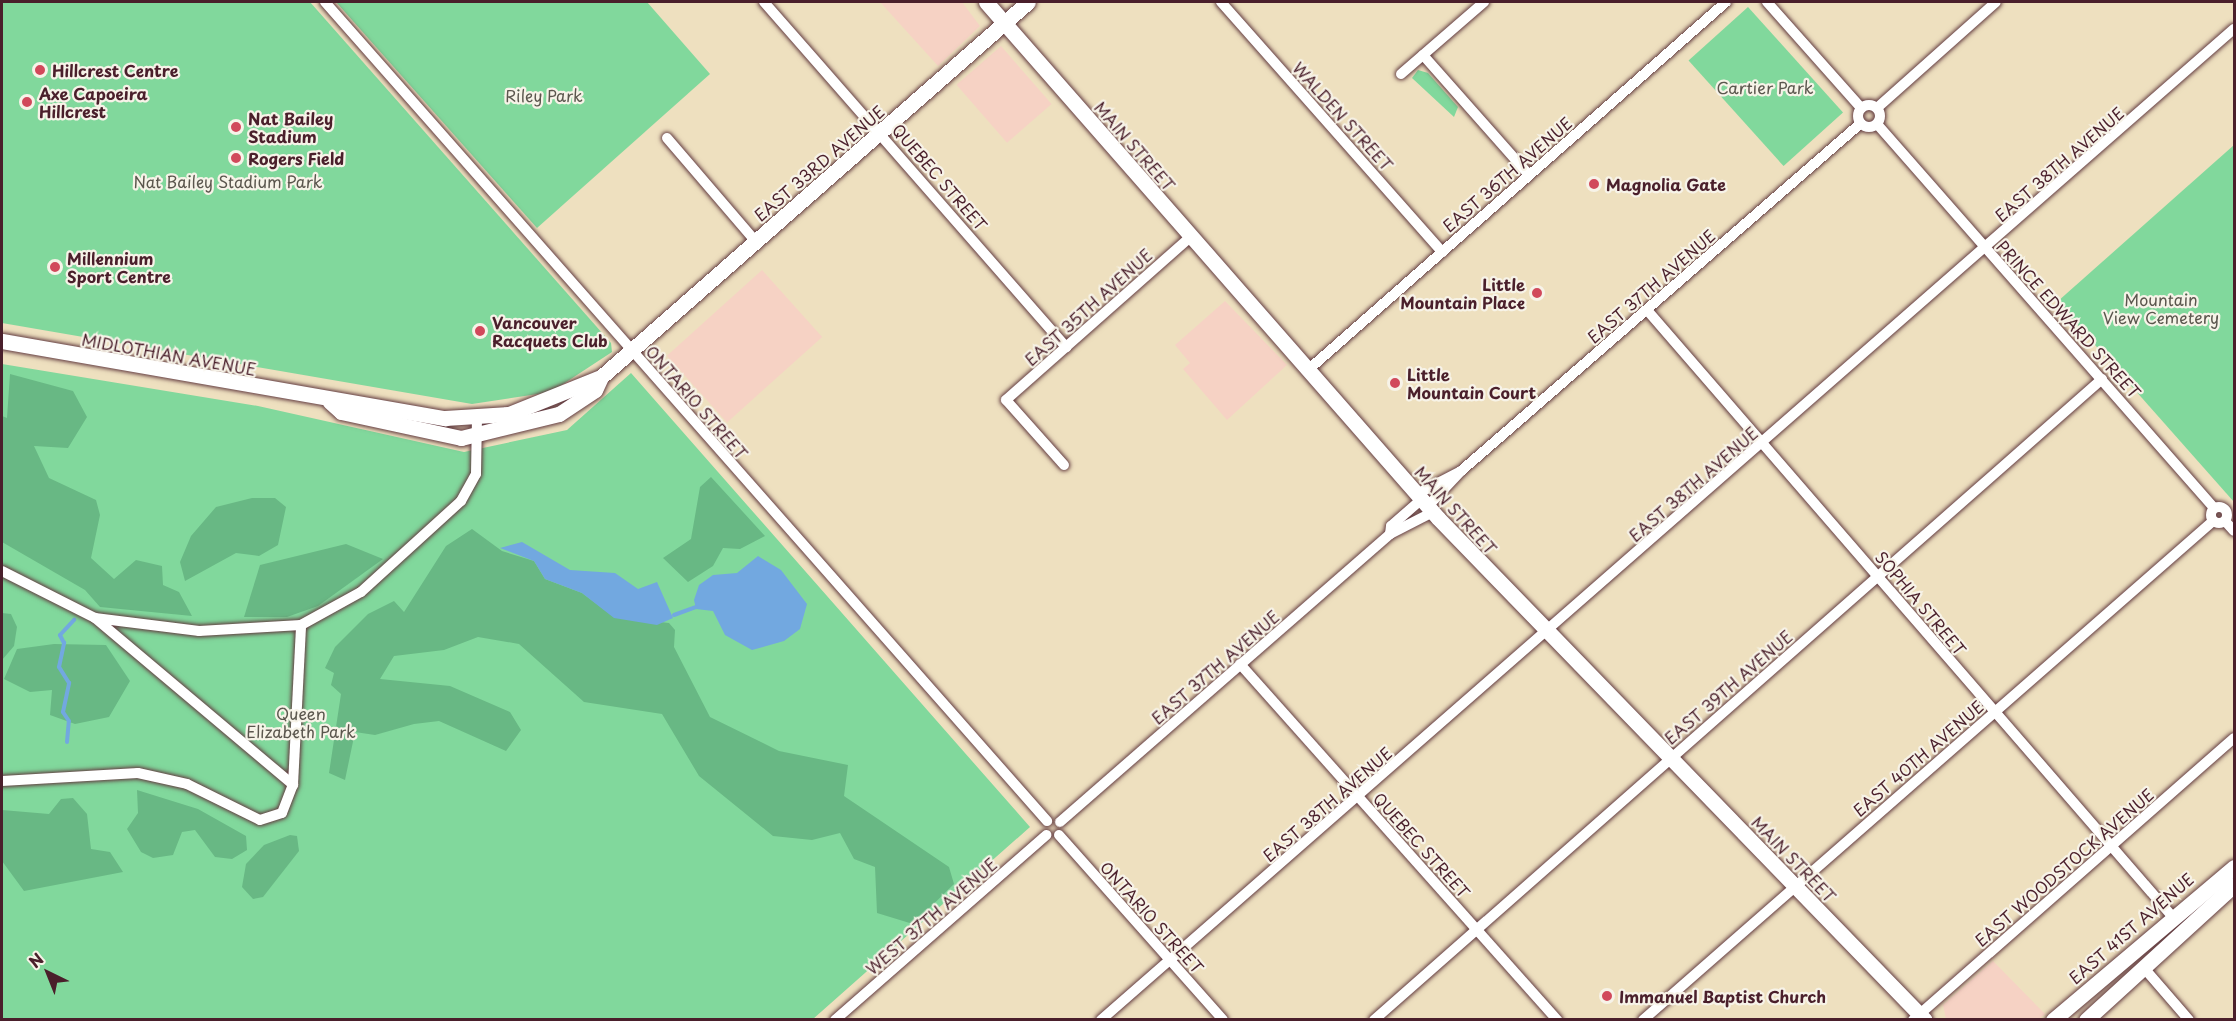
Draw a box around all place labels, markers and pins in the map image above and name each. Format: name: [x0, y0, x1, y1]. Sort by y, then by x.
place label: Hillcrest Centre: [52, 60, 179, 80]
marker: Hillcrest Centre: [33, 63, 47, 77]
place label: Axe Capoeira Hillcrest: [39, 83, 149, 121]
marker: Axe Capoeira Hillcrest: [20, 95, 34, 109]
place label: Nat Bailey Stadium: [248, 108, 334, 146]
marker: Nat Bailey Stadium: [229, 120, 243, 134]
place label: Rogers Field: [248, 148, 345, 168]
marker: Rogers Field: [229, 151, 243, 165]
place label: Magnolia Gate: [1606, 174, 1726, 194]
marker: Magnolia Gate: [1587, 177, 1601, 191]
place label: Millennium Sport Centre: [67, 248, 172, 286]
marker: Millennium Sport Centre: [48, 260, 62, 274]
place label: Little Mountain Place: [1399, 274, 1525, 312]
marker: Little Mountain Place: [1530, 286, 1544, 300]
place label: Vancouver Racquets Club: [492, 312, 608, 350]
marker: Vancouver Racquets Club: [473, 324, 487, 338]
place label: Little Mountain Court: [1407, 364, 1536, 402]
marker: Little Mountain Court: [1388, 376, 1402, 390]
place label: Immanuel Baptist Church: [1619, 986, 1827, 1006]
marker: Immanuel Baptist Church: [1600, 989, 1614, 1003]

